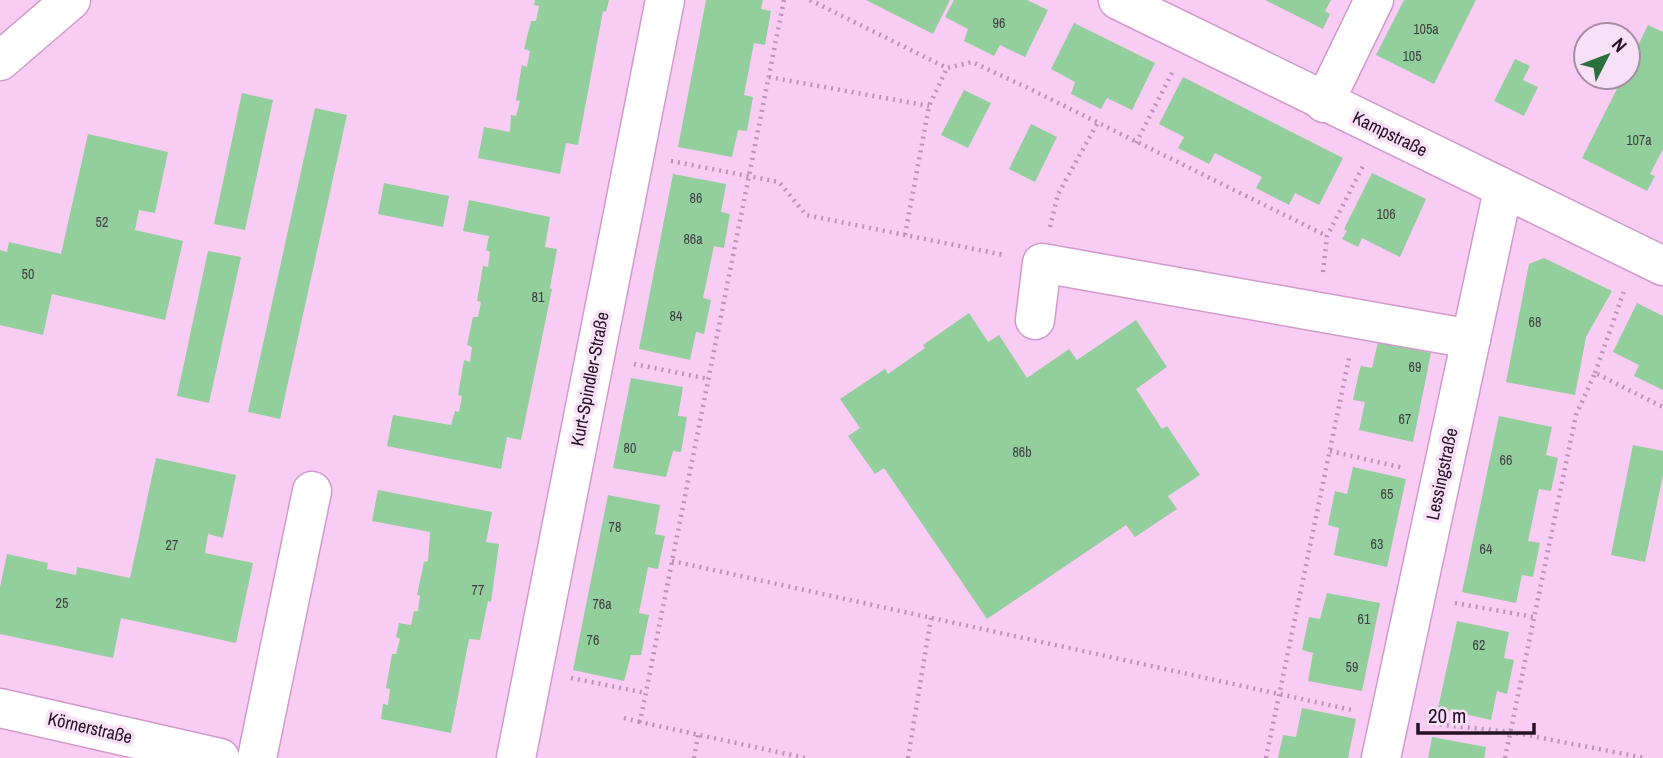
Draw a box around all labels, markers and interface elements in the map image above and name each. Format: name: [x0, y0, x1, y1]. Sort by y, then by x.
house number: 96: [993, 14, 1005, 32]
house number: 105a: [1413, 20, 1439, 38]
north arrow: [1572, 21, 1642, 91]
text: N: [1606, 32, 1633, 58]
house number: 105: [1402, 47, 1422, 65]
street label: Kampstraße: [1349, 105, 1432, 162]
house number: 107a: [1626, 131, 1652, 149]
house number: 86: [690, 189, 702, 207]
house number: 106: [1376, 205, 1396, 223]
house number: 52: [96, 213, 108, 231]
house number: 86a: [683, 230, 703, 248]
house number: 50: [22, 265, 34, 283]
house number: 81: [532, 288, 545, 306]
house number: 84: [670, 307, 683, 325]
street label: Kurt-Spindler-Straße: [564, 310, 615, 448]
house number: 68: [1529, 313, 1541, 331]
house number: 69: [1409, 358, 1421, 376]
house number: 67: [1399, 410, 1411, 428]
street label: Lessingstraße: [1420, 426, 1463, 522]
house number: 80: [624, 439, 636, 457]
house number: 86b: [1012, 443, 1032, 461]
house number: 66: [1500, 451, 1512, 469]
house number: 65: [1381, 485, 1393, 503]
house number: 78: [609, 518, 621, 536]
house number: 63: [1371, 535, 1383, 553]
house number: 27: [166, 536, 178, 554]
house number: 64: [1480, 540, 1493, 558]
house number: 77: [472, 581, 484, 599]
house number: 25: [56, 594, 68, 612]
house number: 76a: [592, 595, 612, 613]
house number: 61: [1358, 610, 1371, 628]
house number: 76: [587, 631, 599, 649]
house number: 62: [1473, 636, 1485, 654]
house number: 59: [1346, 658, 1358, 676]
scale bar: [1418, 692, 1534, 736]
text: 20 m: [1428, 701, 1466, 730]
street label: Körnerstraße: [45, 706, 135, 749]

